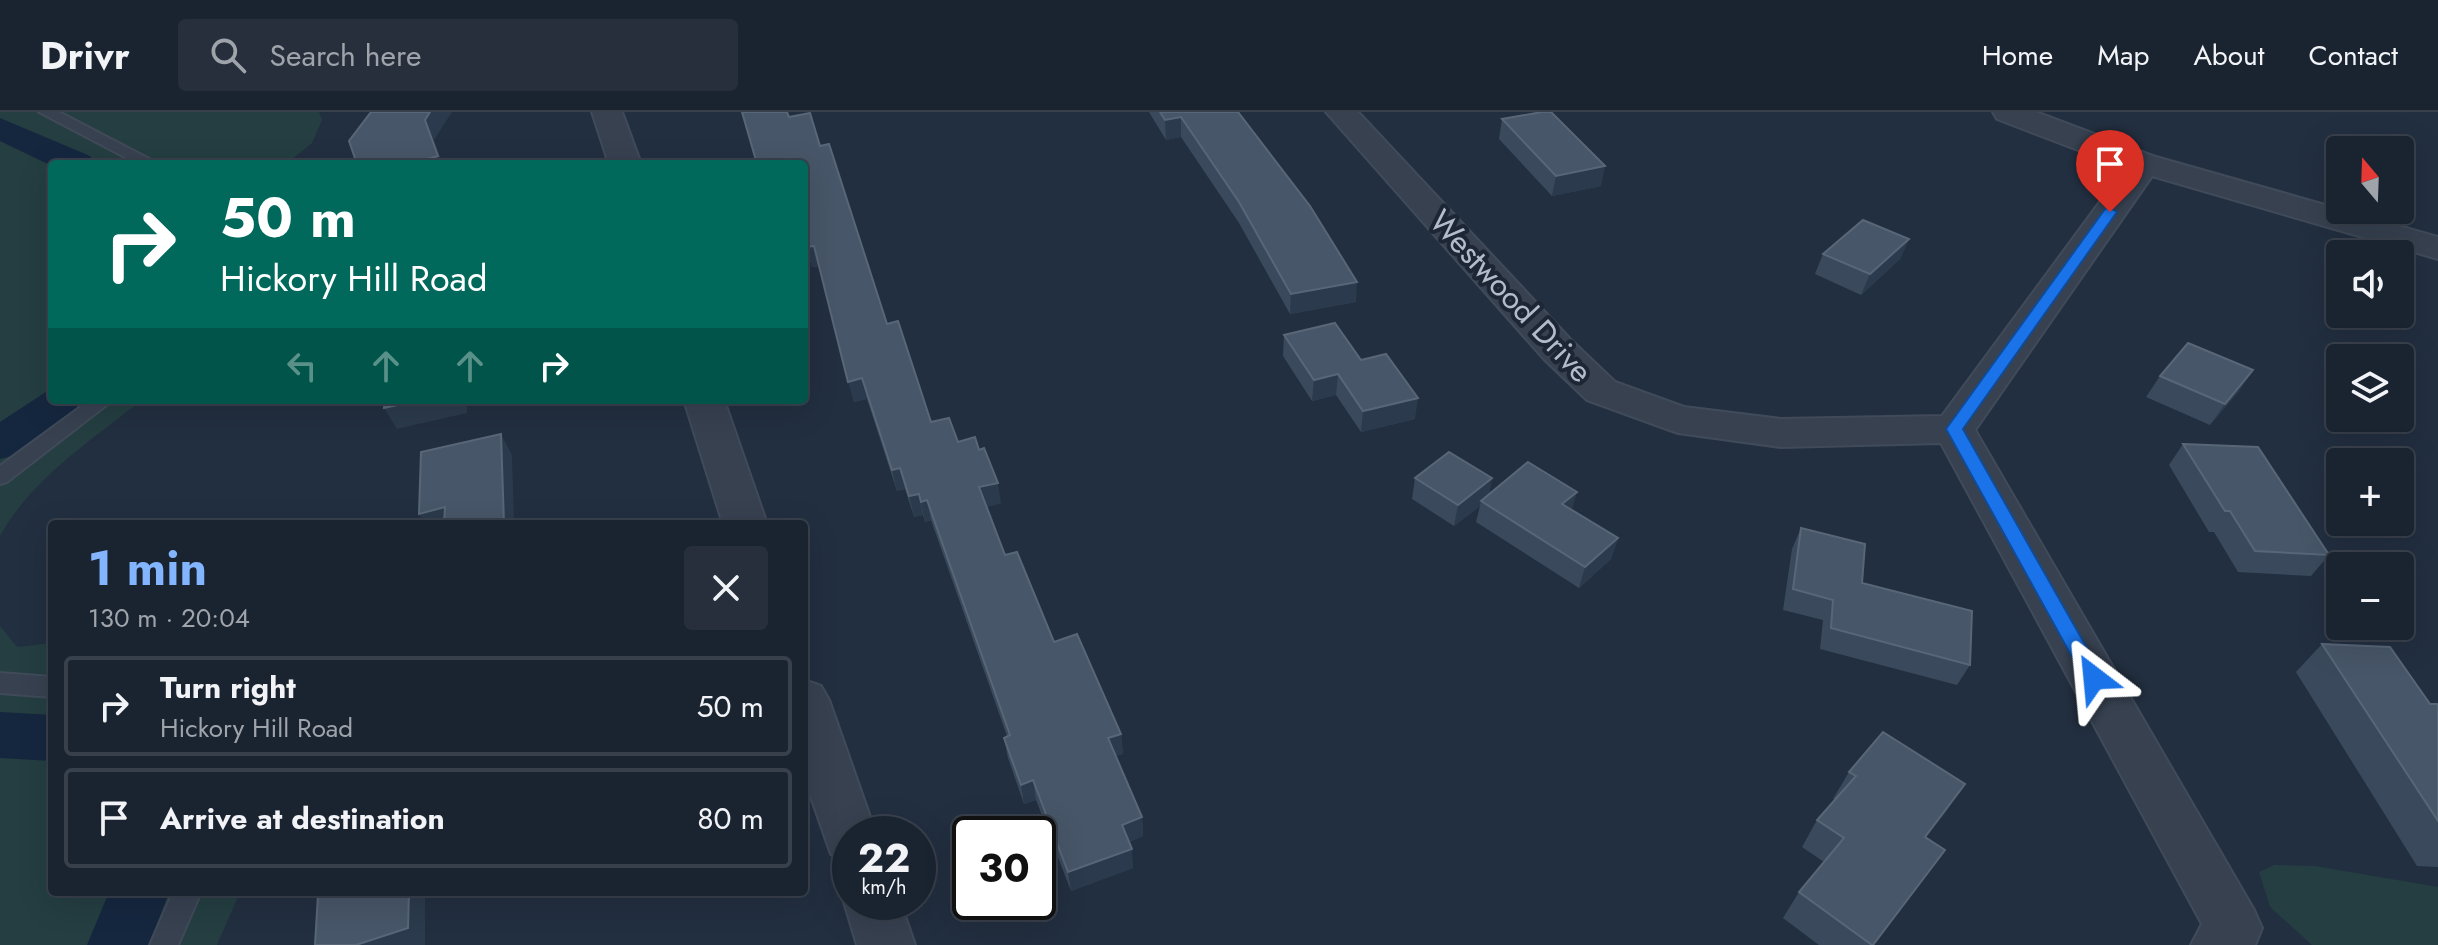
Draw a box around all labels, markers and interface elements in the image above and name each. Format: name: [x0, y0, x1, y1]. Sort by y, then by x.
search box: [178, 19, 738, 91]
text: Drivr: [40, 28, 130, 83]
icon: search: [206, 33, 250, 77]
text: Search here: [270, 34, 421, 77]
text: Home: [1982, 35, 2053, 76]
text: Map: [2097, 35, 2149, 76]
text: About: [2193, 35, 2265, 76]
text: Contact: [2309, 35, 2398, 76]
pin: [2076, 130, 2144, 212]
north arrow: [2326, 136, 2414, 224]
map controls: [2326, 136, 2414, 640]
icon: arrive: [2088, 142, 2132, 186]
text: 50 m: [220, 177, 356, 258]
icon: right: [88, 192, 192, 296]
street label: Westwood Drive: [1419, 199, 1603, 393]
button: sound: [2326, 240, 2414, 328]
text: Hickory Hill Road: [220, 252, 487, 304]
icon: left: [280, 344, 324, 388]
icon: ahead: [364, 344, 408, 388]
icon: ahead: [448, 344, 492, 388]
icon: right: [532, 344, 576, 388]
button: layers: [2326, 344, 2414, 432]
button: +: [2326, 448, 2414, 536]
text: 1 min: [88, 534, 207, 603]
button: close: [684, 546, 768, 630]
button: −: [2326, 552, 2414, 640]
text: 130 m · 20:04: [88, 599, 250, 637]
position arrow: [2052, 636, 2136, 720]
text: Turn right: [160, 666, 296, 709]
icon: right: [92, 684, 136, 728]
text: 50 m: [697, 685, 764, 728]
text: Hickory Hill Road: [160, 709, 353, 747]
icon: arrive: [92, 796, 136, 840]
text: Arrive at destination: [160, 797, 445, 840]
text: 80 m: [697, 797, 764, 840]
speed limit sign: 30: [952, 816, 1056, 920]
text: 22: [858, 829, 910, 887]
text: km/h: [861, 873, 907, 902]

